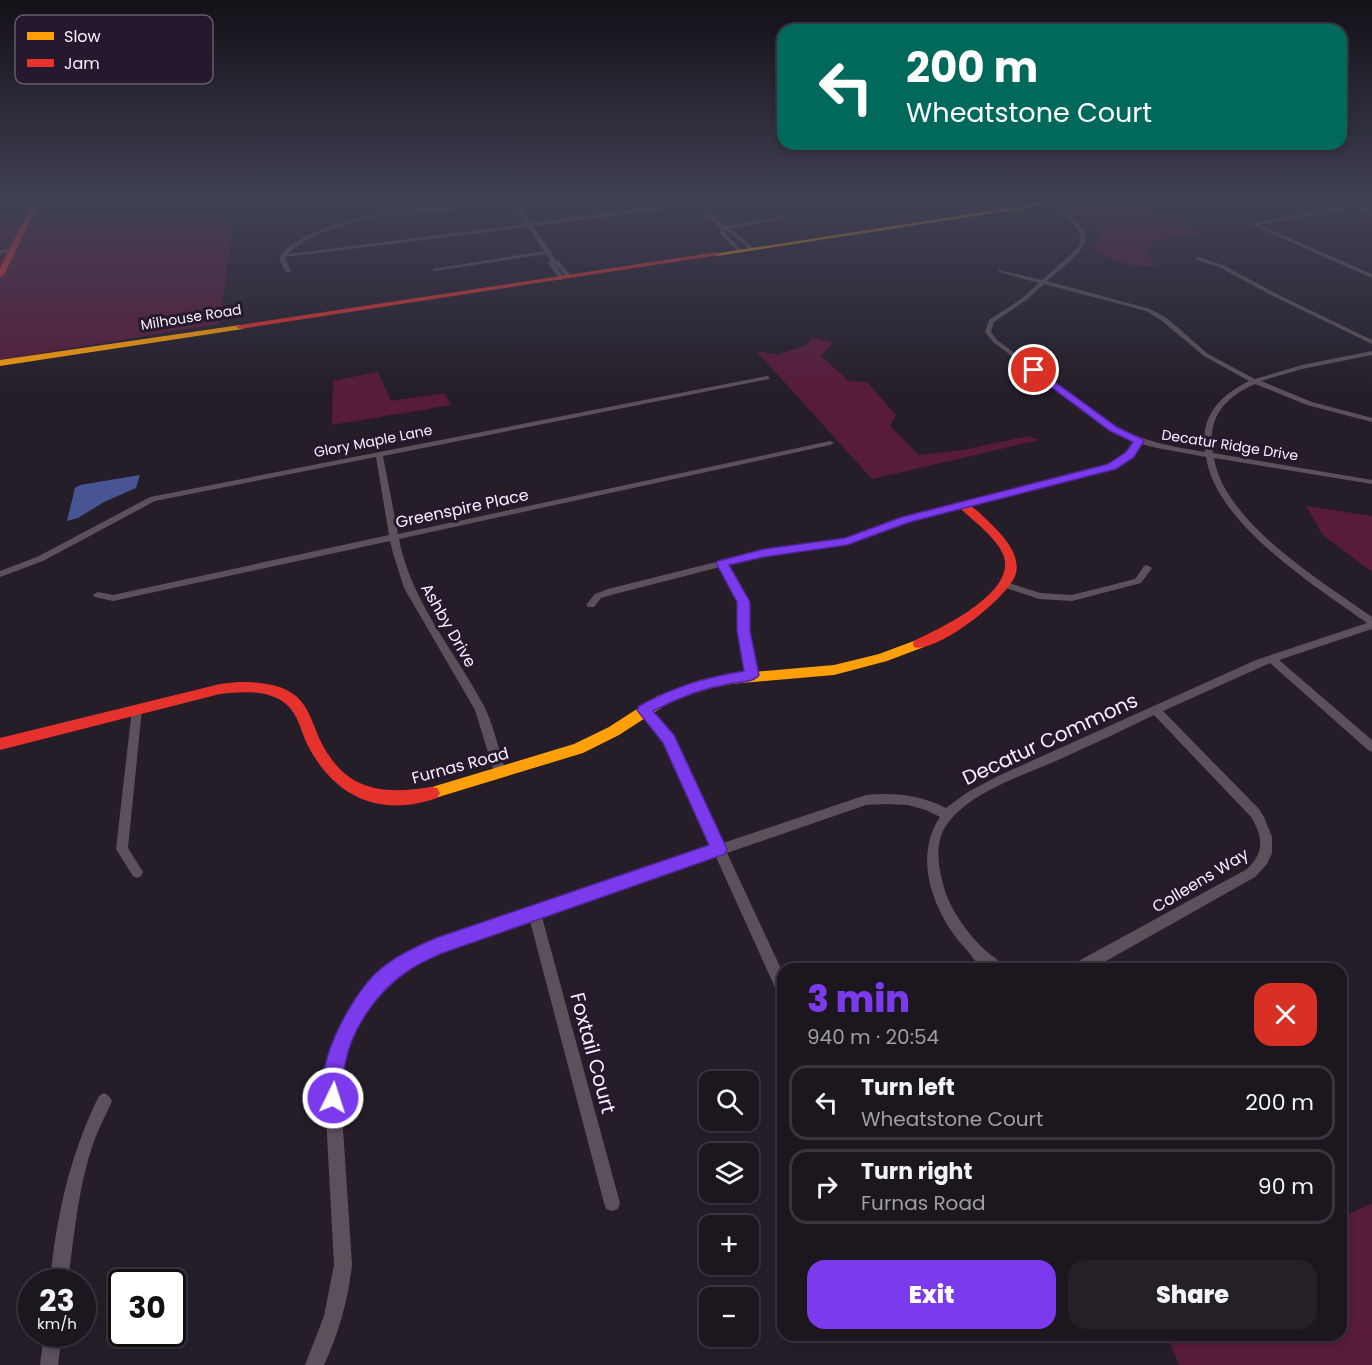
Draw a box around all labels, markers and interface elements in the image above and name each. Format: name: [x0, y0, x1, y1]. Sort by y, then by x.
legend: [15, 15, 213, 84]
text: Slow: [64, 25, 101, 48]
text: 200 m: [906, 38, 1038, 97]
icon: left: [807, 48, 885, 126]
text: Jam: [64, 52, 100, 75]
text: Wheatstone Court: [906, 94, 1152, 131]
street label: Milhouse Road: [139, 299, 243, 335]
pin: [1008, 344, 1059, 395]
icon: arrive: [1017, 353, 1050, 386]
street label: Glory Maple Lane: [312, 420, 434, 462]
street label: Decatur Ridge Drive: [1160, 424, 1300, 466]
street label: Greenspire Place: [393, 483, 531, 534]
street label: Ashby Drive: [415, 579, 482, 672]
street label: Decatur Commons: [958, 686, 1142, 792]
street label: Furnas Road: [409, 741, 511, 789]
street label: Colleens Way: [1148, 843, 1253, 918]
text: 3 min: [807, 974, 910, 1025]
button: close: [1254, 983, 1317, 1046]
street label: Foxtail Court: [563, 989, 623, 1117]
text: 940 m · 20:54: [807, 1023, 939, 1051]
position arrow: [301, 1066, 365, 1130]
map controls: [699, 1071, 759, 1347]
button: search: [699, 1071, 759, 1131]
text: Turn left: [861, 1072, 955, 1103]
icon: left: [810, 1086, 843, 1119]
text: 200 m: [1245, 1087, 1314, 1118]
text: Wheatstone Court: [861, 1105, 1043, 1133]
button: layers: [699, 1143, 759, 1203]
text: Turn right: [861, 1156, 972, 1187]
icon: right: [810, 1170, 843, 1203]
text: 90 m: [1258, 1171, 1314, 1202]
text: Furnas Road: [861, 1189, 985, 1217]
button: +: [699, 1215, 759, 1275]
button: Exit: [807, 1260, 1056, 1329]
button: Share: [1068, 1260, 1317, 1329]
speed limit sign: 30: [108, 1269, 186, 1347]
text: 23: [39, 1279, 75, 1322]
button: −: [699, 1287, 759, 1347]
text: km/h: [37, 1313, 77, 1334]

